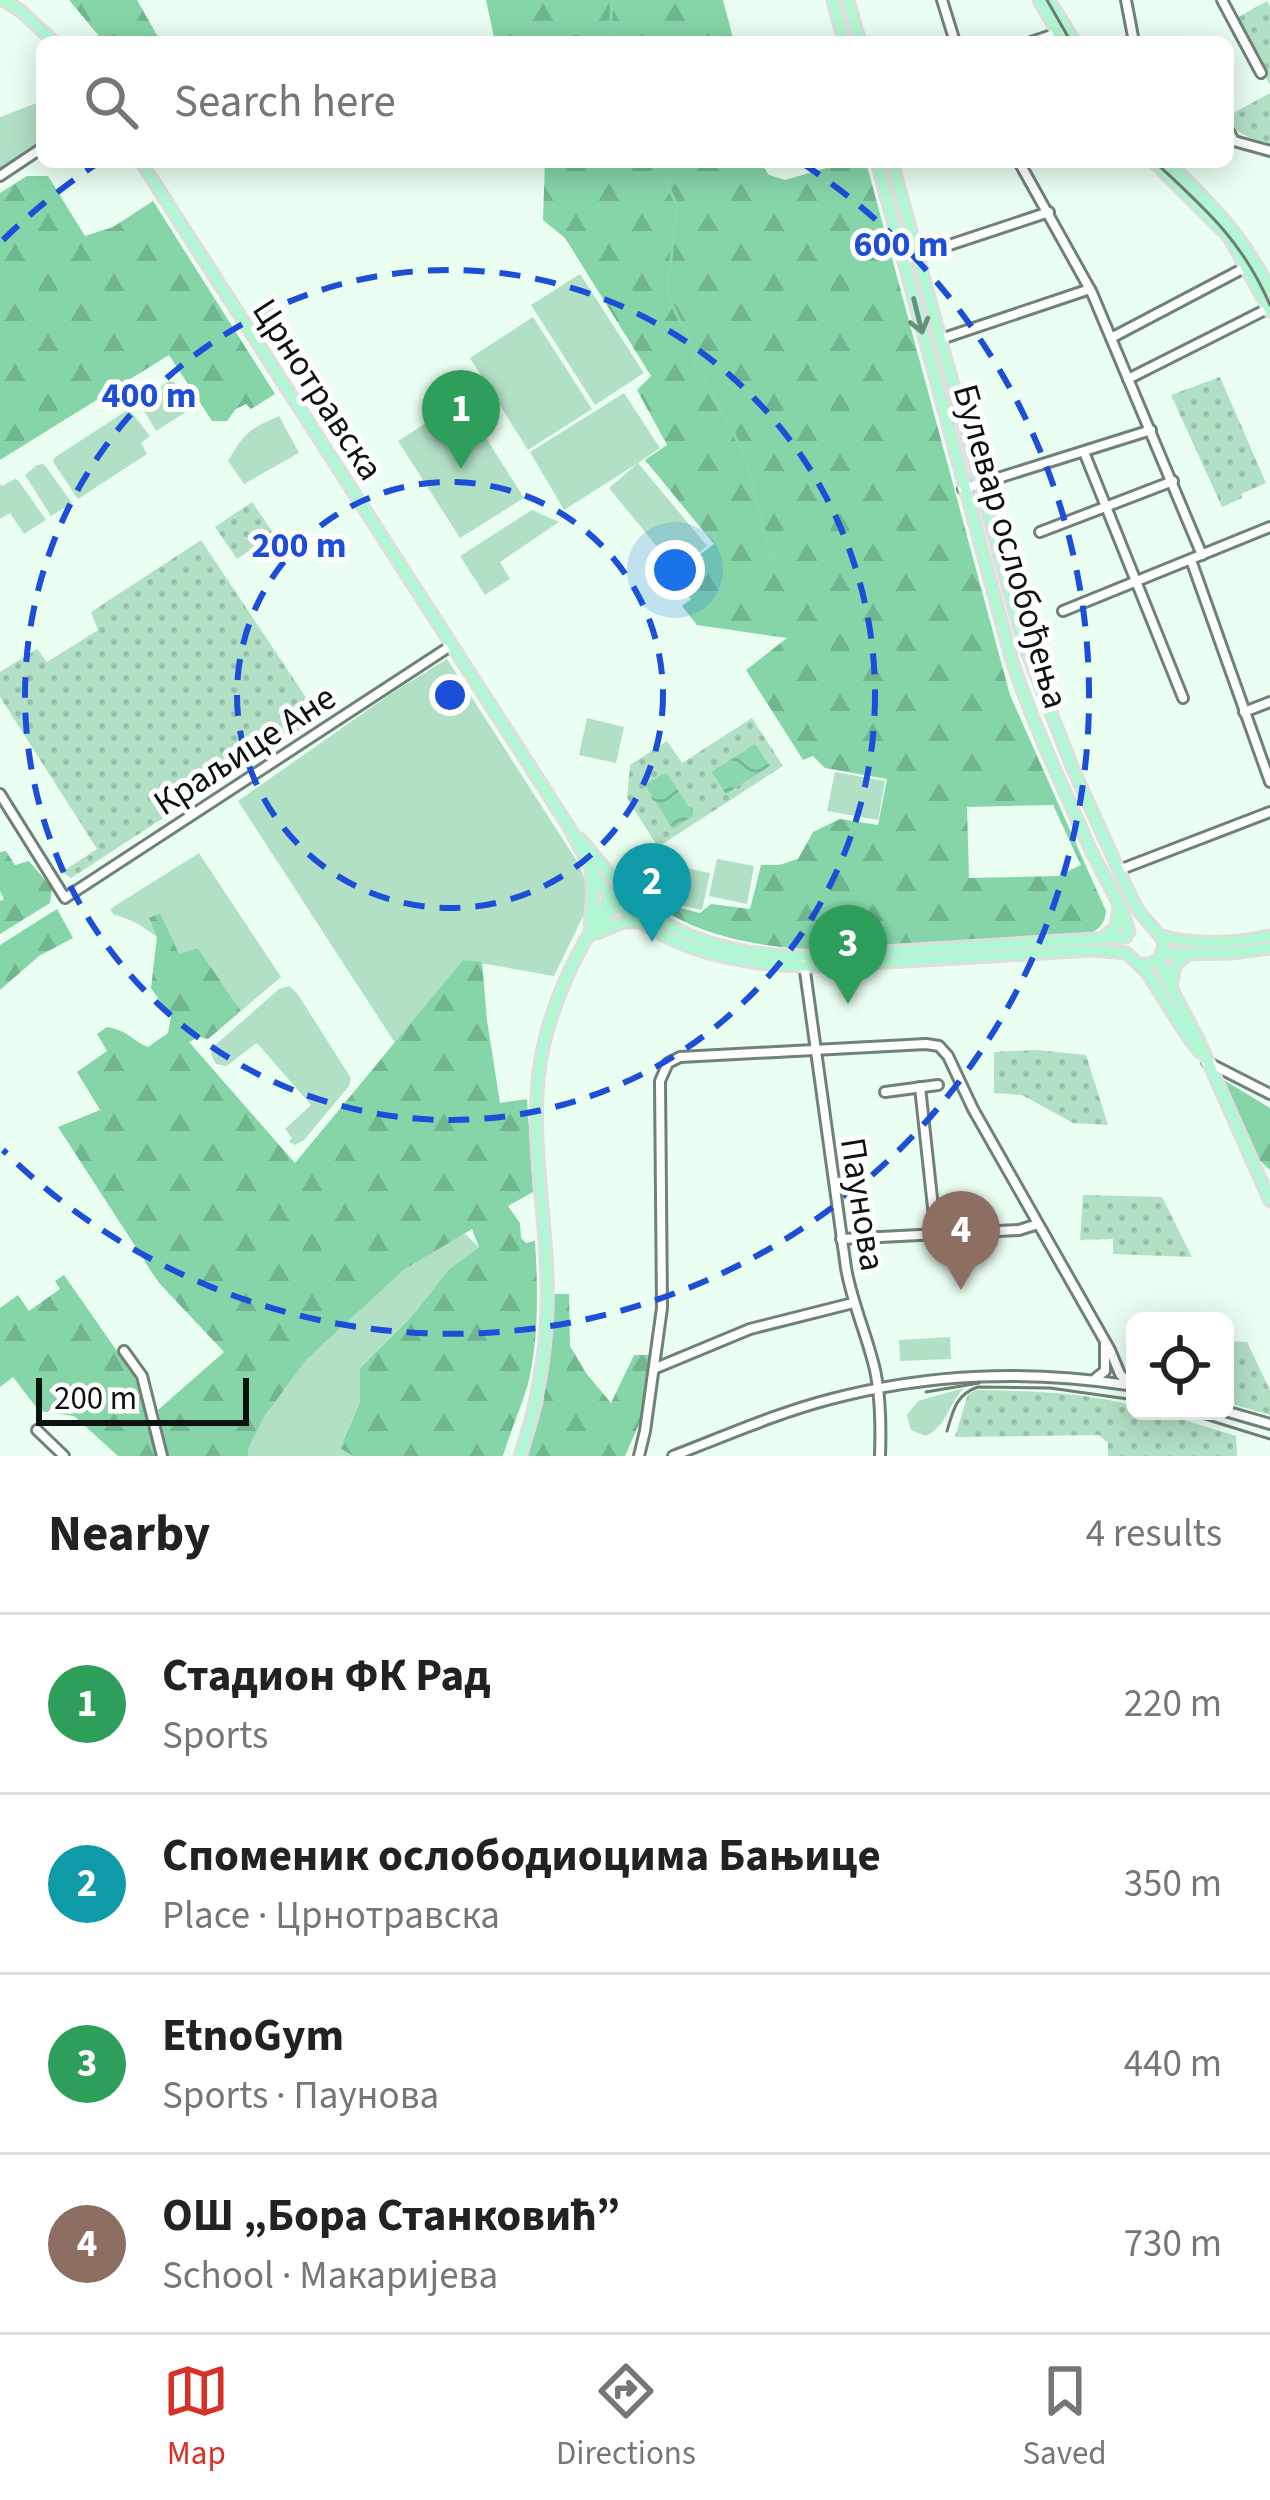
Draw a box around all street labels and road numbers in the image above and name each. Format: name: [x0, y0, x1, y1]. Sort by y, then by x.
street label: Црнотравска: [240, 289, 396, 491]
street label: Булевар ослобођења: [940, 378, 1081, 714]
street label: Краљице Ане: [144, 672, 346, 828]
street label: Паунова: [827, 1134, 898, 1275]

